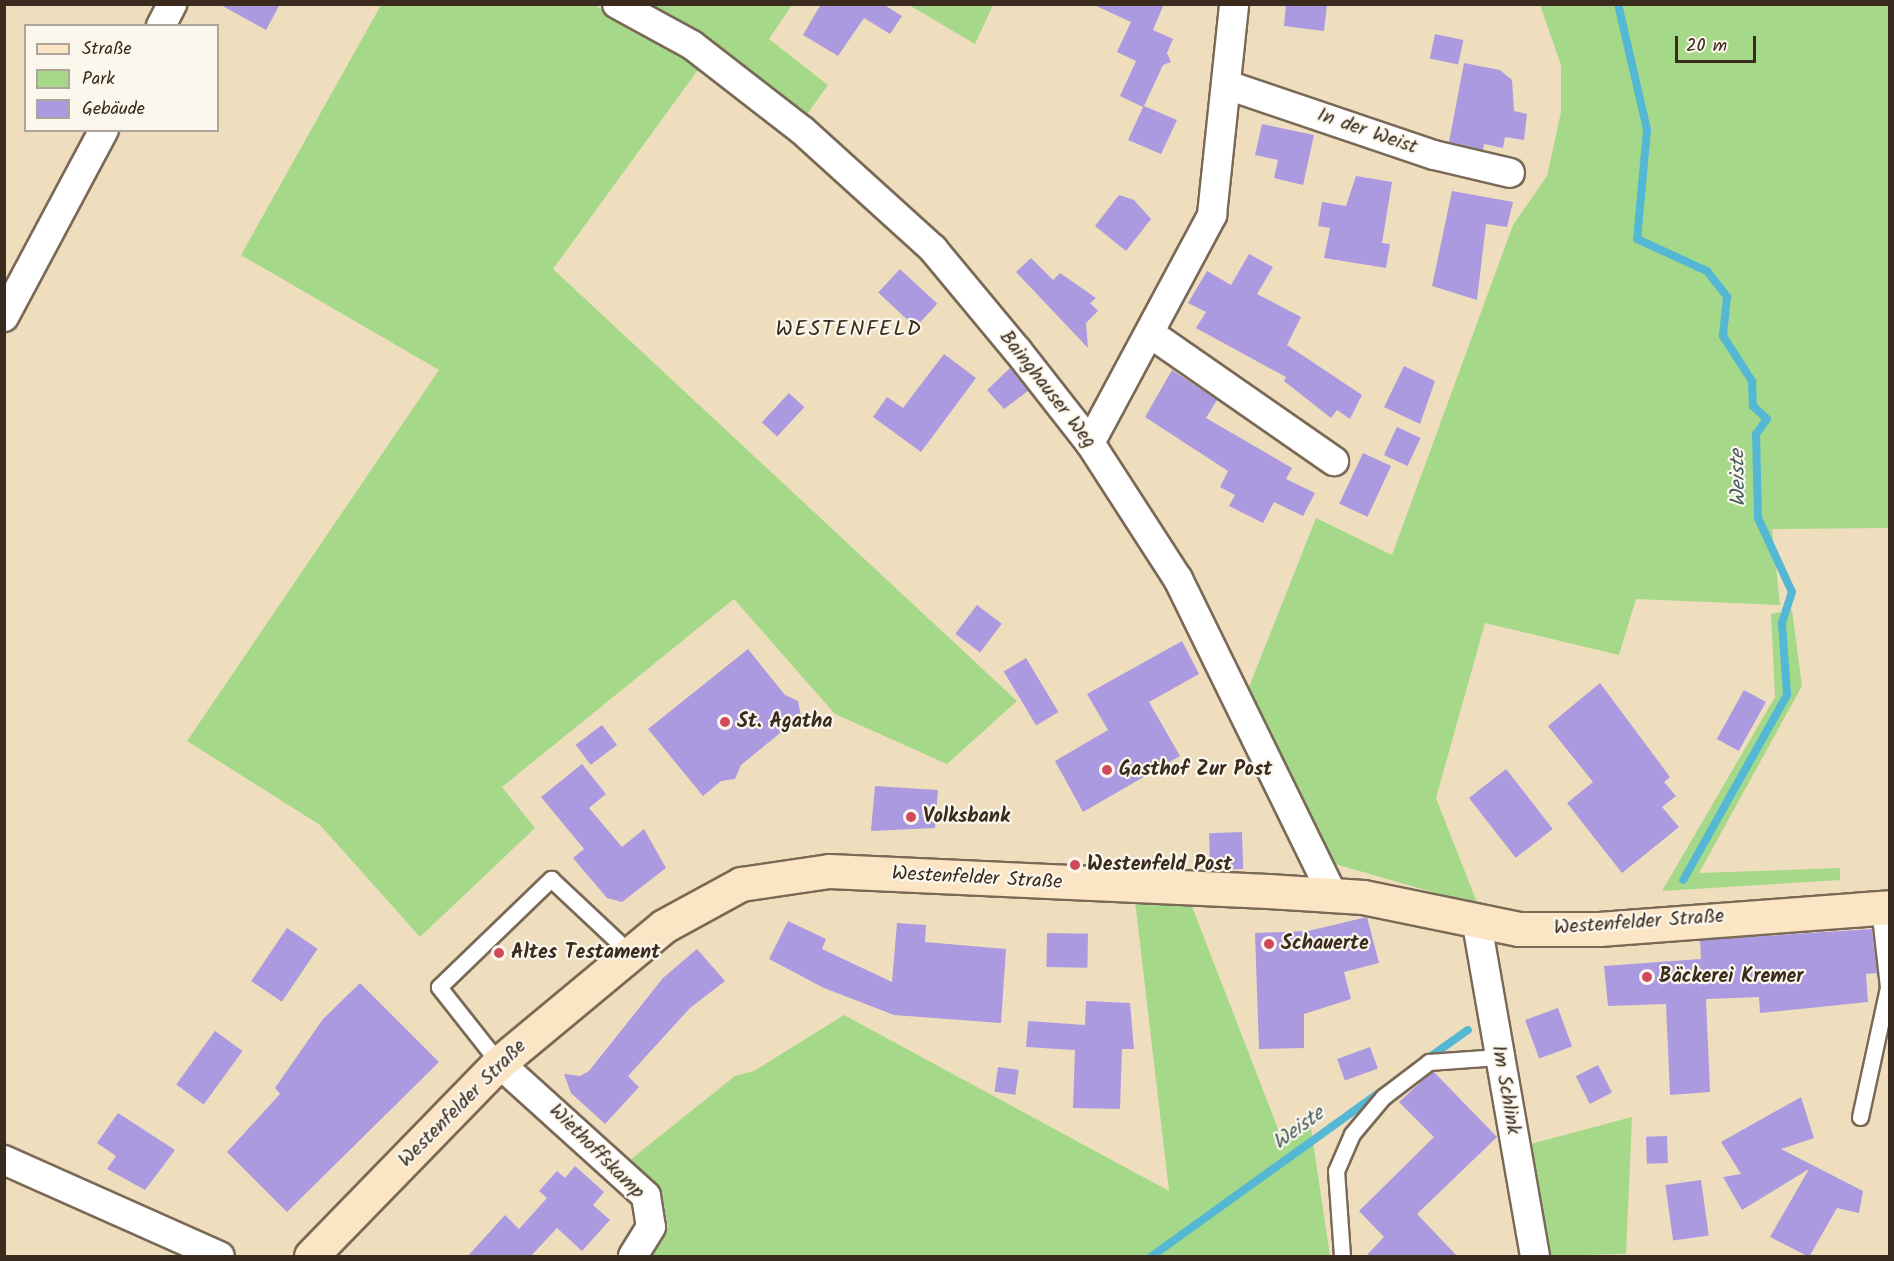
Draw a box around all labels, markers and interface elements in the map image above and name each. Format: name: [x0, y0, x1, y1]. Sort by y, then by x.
legend: [24, 24, 219, 132]
scale bar: [1678, 24, 1759, 62]
text: 20 m: [1686, 32, 1727, 61]
text: Straße: [82, 35, 132, 64]
text: Park: [82, 65, 115, 94]
text: Gebäude: [82, 95, 145, 124]
street label: In der Weist: [1314, 104, 1420, 160]
district label: WESTENFELD: [776, 317, 922, 343]
street label: Bainghauser Weg: [994, 326, 1100, 454]
water label: Weiste: [1726, 449, 1752, 507]
place label: St. Agatha: [737, 710, 832, 734]
marker: St. Agatha: [718, 715, 732, 729]
place label: Gasthof Zur Post: [1119, 758, 1272, 782]
marker: Gasthof Zur Post: [1100, 763, 1114, 777]
place label: Volksbank: [923, 805, 1010, 829]
marker: Volksbank: [904, 810, 918, 824]
place label: Westenfeld Post: [1087, 853, 1232, 877]
marker: Westenfeld Post: [1068, 858, 1082, 872]
street label: Westenfelder Straße: [891, 863, 1063, 895]
street label: Westenfelder Straße: [1553, 905, 1725, 941]
place label: Schauerte: [1281, 932, 1369, 956]
marker: Schauerte: [1262, 937, 1276, 951]
place label: Altes Testament: [511, 941, 660, 965]
marker: Altes Testament: [492, 946, 506, 960]
place label: Bäckerei Kremer: [1659, 965, 1804, 989]
marker: Bäckerei Kremer: [1640, 970, 1654, 984]
street label: Westenfelder Straße: [394, 1035, 532, 1173]
street label: Im Schlink: [1485, 1044, 1525, 1136]
street label: Wiethoffskamp: [543, 1099, 649, 1205]
water label: Weiste: [1268, 1102, 1330, 1156]

